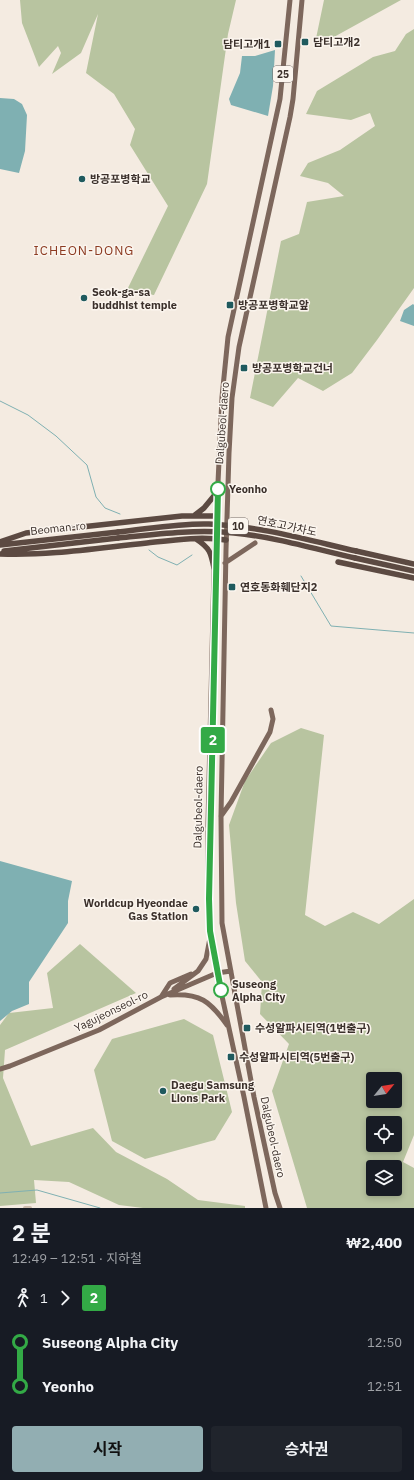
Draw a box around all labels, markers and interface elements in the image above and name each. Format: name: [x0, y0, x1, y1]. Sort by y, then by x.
place label: 담티고개2: [313, 35, 360, 49]
place label: 담티고개1: [223, 37, 270, 51]
marker: 담티고개2: [300, 37, 310, 47]
marker: 담티고개1: [273, 39, 283, 49]
road number: 25: [273, 66, 293, 82]
place label: 방공포병학교: [90, 172, 151, 186]
marker: 방공포병학교: [77, 174, 87, 184]
district label: ICHEON-DONG: [34, 242, 134, 259]
place label: Seok-ga-sa buddhist temple: [92, 285, 177, 312]
marker: Seok-ga-sa buddhist temple: [79, 293, 89, 303]
place label: 방공포병학교앞: [238, 298, 309, 312]
marker: 방공포병학교앞: [225, 300, 235, 310]
place label: 방공포병학교건너: [252, 361, 333, 375]
marker: 방공포병학교건너: [239, 363, 249, 373]
street label: Dalgubeol-daero: [212, 381, 232, 465]
marker: Yeonho: [210, 481, 226, 497]
place label: Yeonho: [229, 482, 267, 496]
street label: 연호고가차도: [256, 513, 318, 539]
street label: Beoman-ro: [30, 518, 86, 538]
road number: 10: [228, 518, 248, 534]
place label: 연호동화훼단지2: [240, 580, 318, 594]
marker: 연호동화훼단지2: [227, 582, 237, 592]
line badge: 2: [200, 727, 226, 753]
text: 2: [209, 731, 217, 749]
street label: Dalgubeol-daero: [190, 766, 206, 848]
place label: Worldcup Hyeondae Gas Station: [84, 896, 188, 923]
marker: Worldcup Hyeondae Gas Station: [191, 904, 201, 914]
place label: Suseong Alpha City: [232, 977, 285, 1004]
marker: Suseong Alpha City: [213, 982, 229, 998]
street label: Yagujeonseol-ro: [72, 987, 150, 1035]
place label: 수성알파시티역(1번출구): [255, 1021, 371, 1035]
marker: 수성알파시티역(1번출구): [242, 1023, 252, 1033]
place label: 수성알파시티역(5번출구): [239, 1050, 355, 1064]
marker: 수성알파시티역(5번출구): [226, 1052, 236, 1062]
north arrow: [366, 1072, 402, 1108]
map controls: [366, 1072, 402, 1196]
place label: Daegu Samsung Lions Park: [171, 1078, 255, 1105]
marker: Daegu Samsung Lions Park: [158, 1086, 168, 1096]
street label: Dalgubeol-daero: [258, 1095, 288, 1179]
button: locate: [366, 1116, 402, 1152]
button: layers: [366, 1160, 402, 1196]
text: 2 분: [12, 1218, 51, 1247]
text: ₩2,400: [346, 1233, 402, 1252]
text: 12:49 – 12:51 · 지하철: [12, 1250, 142, 1267]
icon: walk: [12, 1287, 34, 1309]
icon: forward: [54, 1287, 76, 1309]
text: 2: [90, 1289, 98, 1307]
text: 1: [40, 1290, 48, 1307]
text: Suseong Alpha City: [42, 1333, 178, 1352]
text: 12:50: [367, 1334, 402, 1351]
text: Yeonho: [42, 1377, 94, 1396]
text: 12:51: [367, 1378, 402, 1395]
button: 시작: [12, 1426, 203, 1472]
button: 승차권: [211, 1426, 402, 1472]

